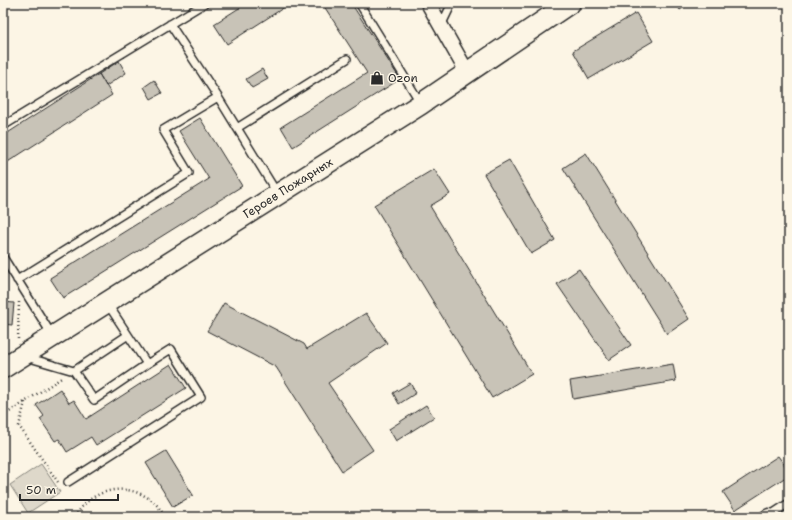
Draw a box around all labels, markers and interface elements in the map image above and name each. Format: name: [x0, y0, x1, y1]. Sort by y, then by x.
shop icon: Ozon: [369, 70, 385, 86]
place label: Ozon: [388, 70, 418, 86]
street label: Героев Пожарных: [240, 154, 336, 222]
scale bar: [20, 476, 118, 502]
text: 50 m: [26, 482, 56, 498]

